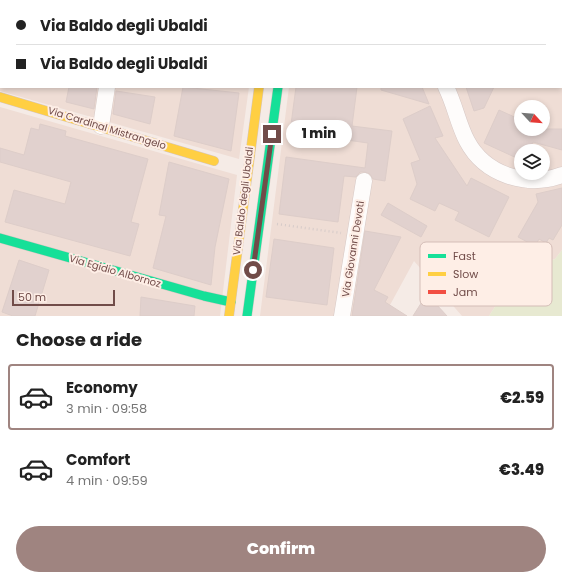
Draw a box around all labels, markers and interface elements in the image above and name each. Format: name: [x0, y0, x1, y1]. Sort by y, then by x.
text: Via Baldo degli Ubaldi: [40, 15, 208, 36]
text: Via Baldo degli Ubaldi: [40, 53, 208, 74]
north arrow: [514, 100, 550, 136]
map controls: [514, 100, 550, 180]
street label: Via Cardinal Mistrangelo: [46, 103, 168, 153]
callout: 1 min: [286, 120, 352, 148]
text: 1 min: [302, 124, 336, 143]
route end: [263, 125, 281, 143]
button: layers: [514, 144, 550, 180]
street label: Via Baldo degli Ubaldi: [229, 146, 257, 256]
street label: Via Giovanni Devoti: [338, 200, 368, 298]
legend: [420, 242, 552, 306]
text: Fast: [453, 248, 476, 264]
street label: Via Egidio Albornoz: [67, 251, 163, 291]
route start: [244, 261, 262, 279]
text: Slow: [453, 266, 478, 282]
text: Jam: [453, 284, 478, 300]
scale bar: [12, 288, 115, 307]
text: 50 m: [18, 289, 46, 305]
text: Choose a ride: [16, 327, 142, 352]
text: Economy: [66, 377, 138, 398]
icon: car: [18, 379, 54, 415]
text: €2.59: [500, 387, 544, 408]
text: 3 min · 09:58: [66, 399, 147, 418]
text: Comfort: [66, 449, 130, 470]
icon: car: [18, 451, 54, 487]
text: €3.49: [499, 459, 544, 480]
text: 4 min · 09:59: [66, 471, 148, 490]
button: Confirm: [16, 526, 546, 572]

